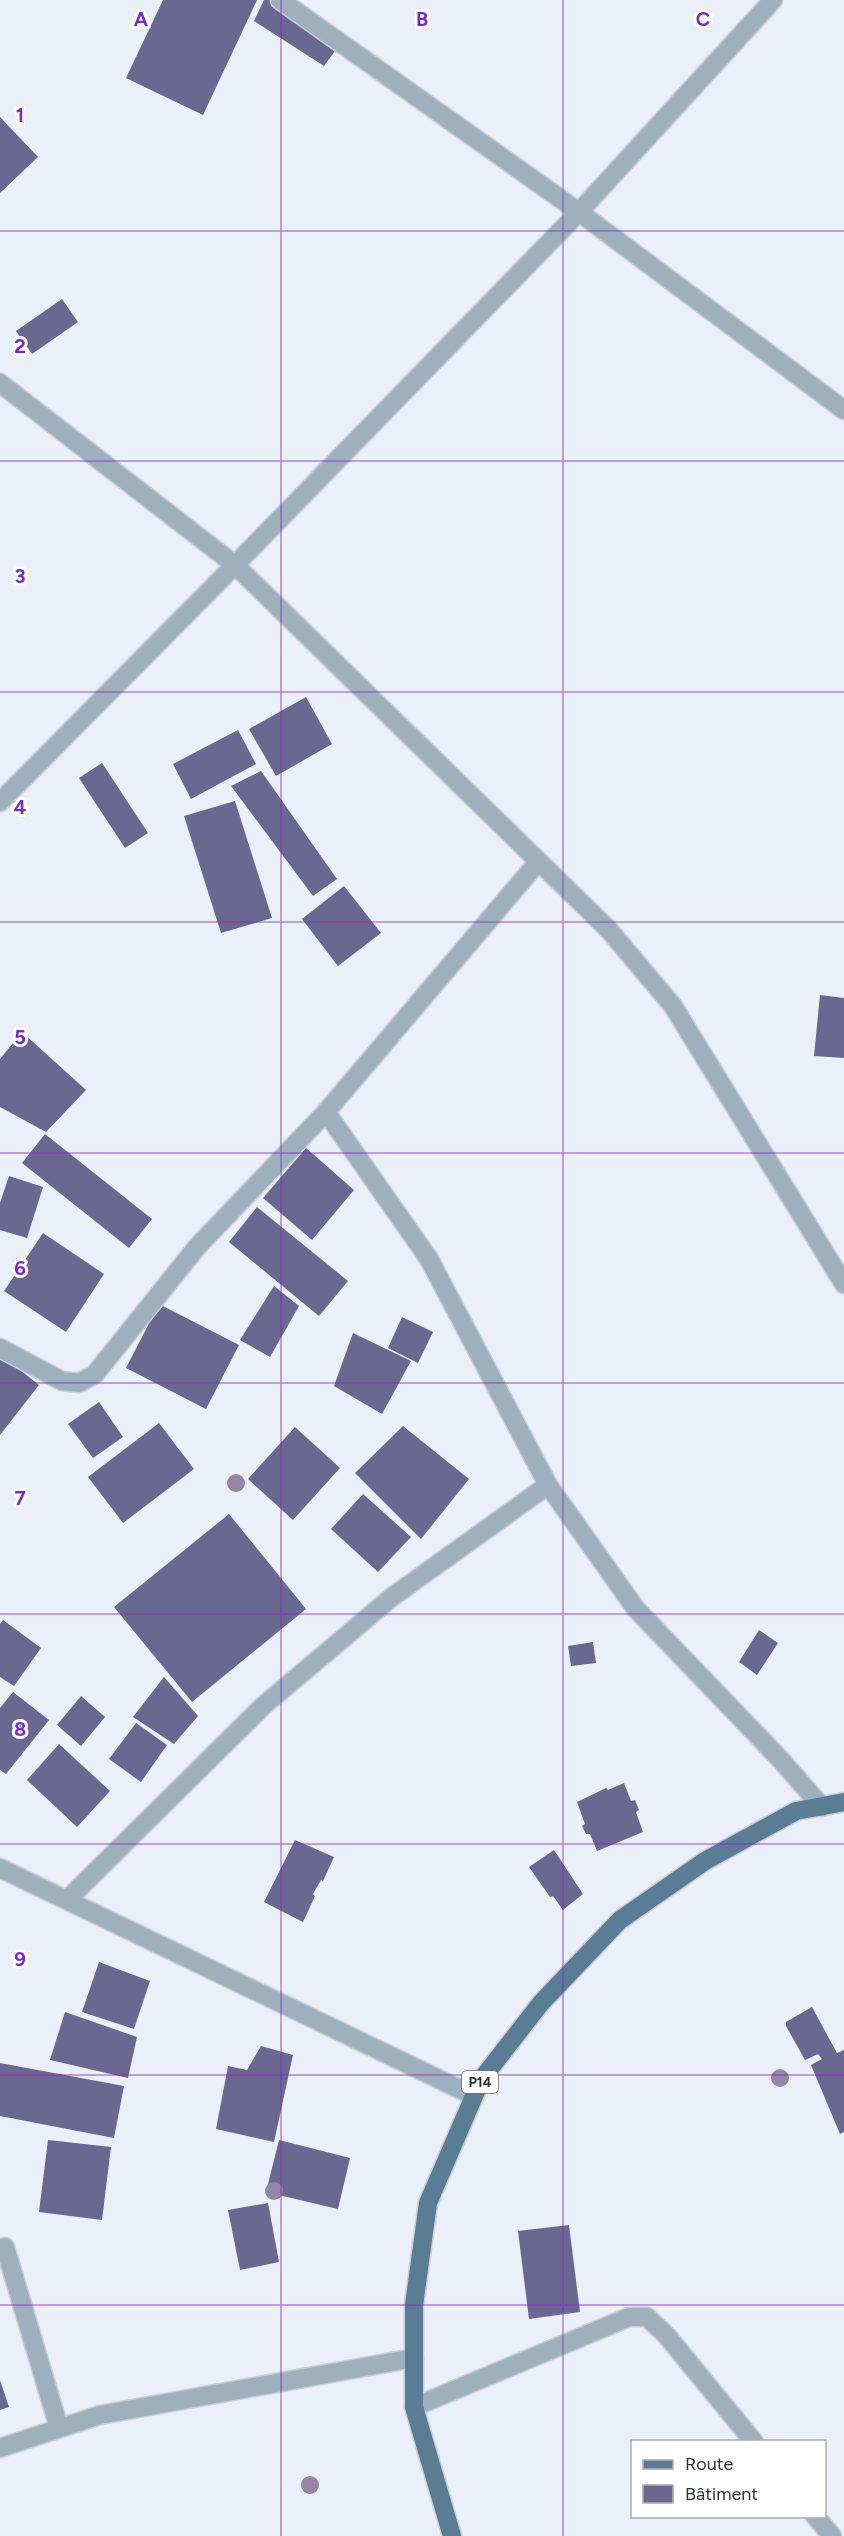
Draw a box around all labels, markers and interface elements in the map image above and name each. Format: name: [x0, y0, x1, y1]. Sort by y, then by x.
text: A: [134, 7, 149, 31]
text: B: [416, 7, 428, 31]
text: C: [696, 7, 710, 31]
text: 1: [16, 103, 24, 127]
text: 2: [14, 334, 26, 358]
text: 3: [14, 564, 26, 588]
text: 4: [14, 795, 27, 819]
text: 5: [14, 1025, 26, 1049]
text: 6: [14, 1256, 26, 1280]
text: 7: [14, 1486, 26, 1510]
text: 8: [14, 1717, 26, 1741]
text: 9: [14, 1947, 26, 1971]
road number: P14: [462, 2071, 498, 2093]
legend: [631, 2440, 826, 2518]
text: Route: [685, 2453, 734, 2475]
text: Bâtiment: [685, 2483, 758, 2505]

